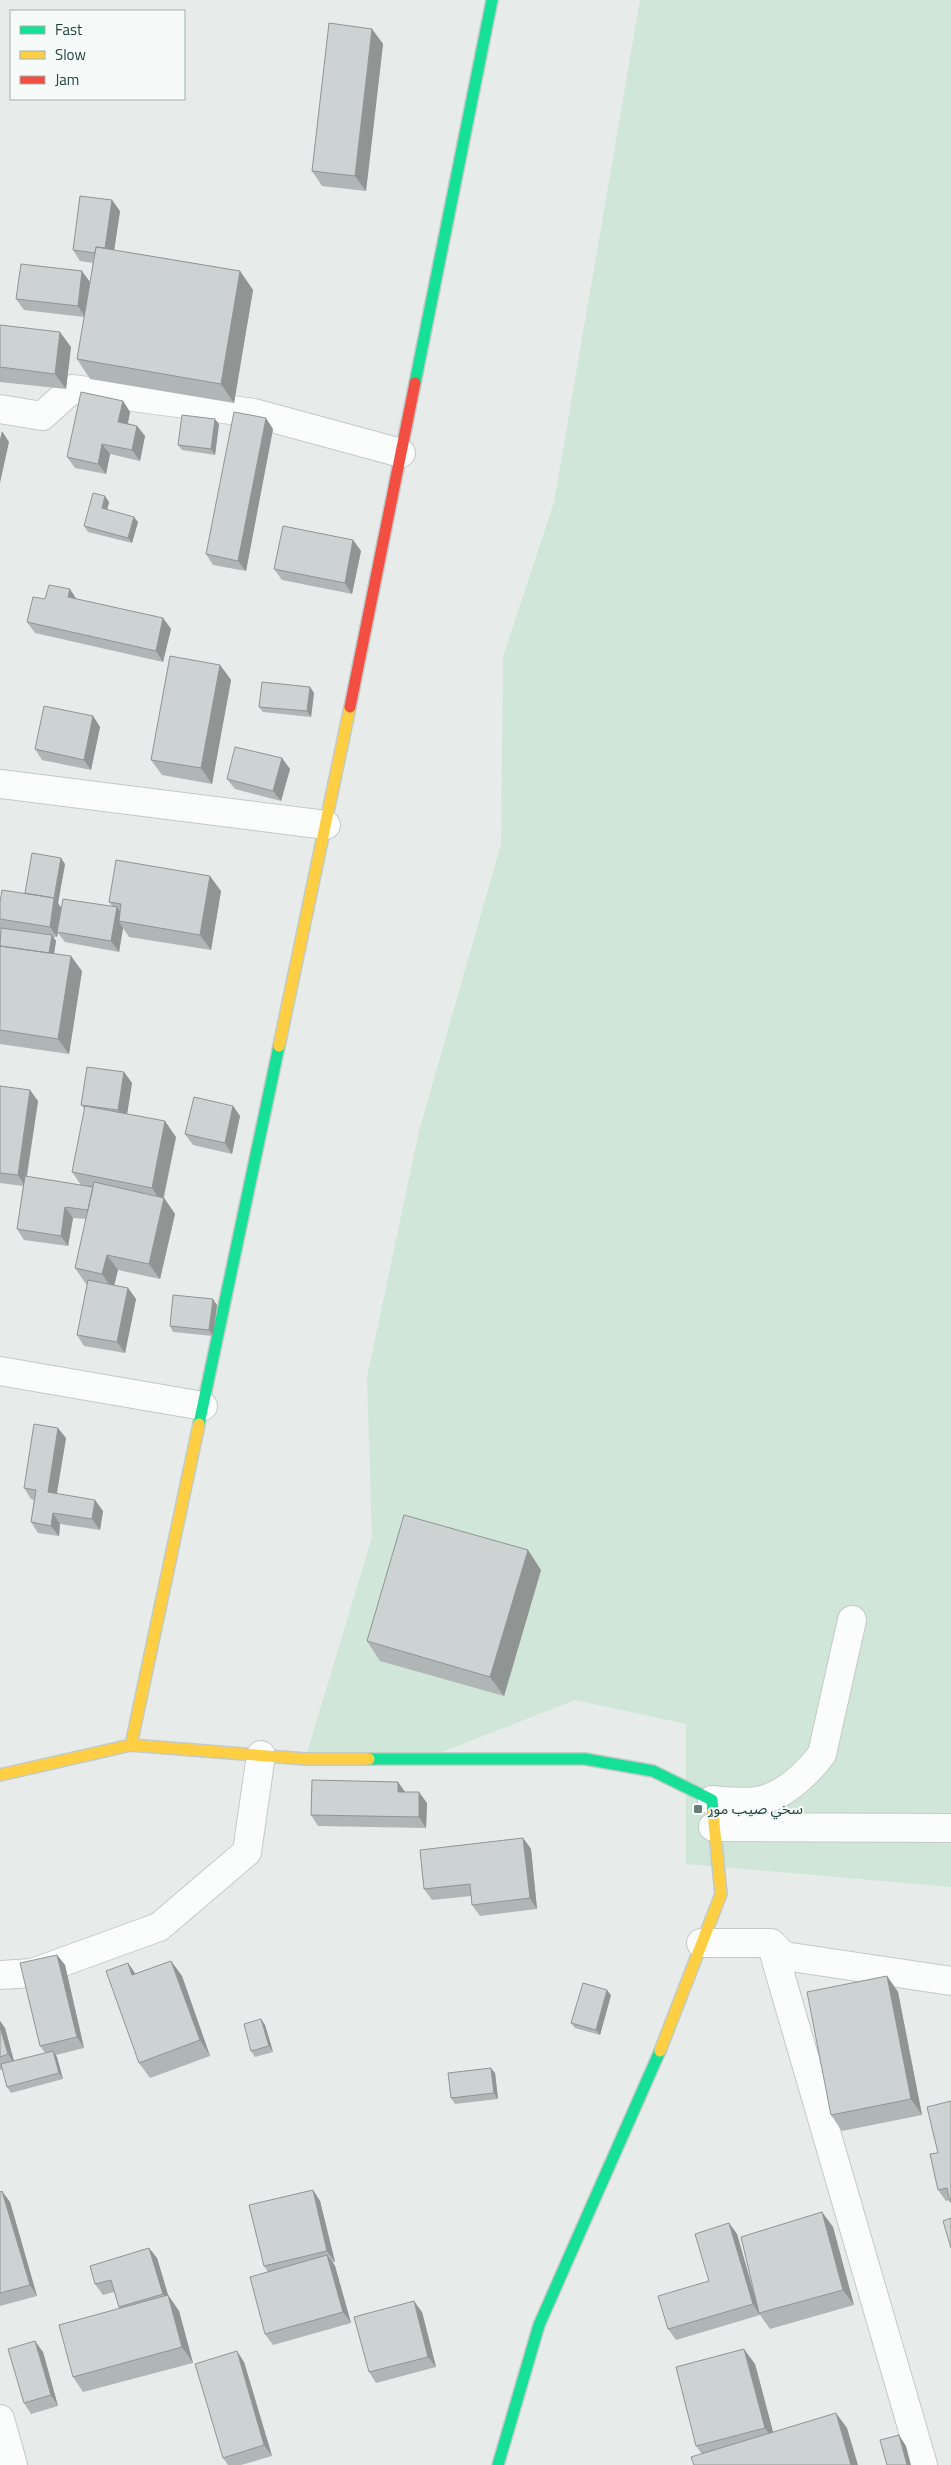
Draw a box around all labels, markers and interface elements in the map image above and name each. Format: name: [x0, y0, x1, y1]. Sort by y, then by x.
legend: [10, 10, 185, 100]
text: Fast: [55, 18, 83, 41]
text: Slow: [55, 43, 86, 66]
text: Jam: [55, 68, 79, 91]
place label: سخي صیب موړ: [707, 1797, 803, 1820]
marker: سخي صیب موړ: [692, 1803, 704, 1815]

